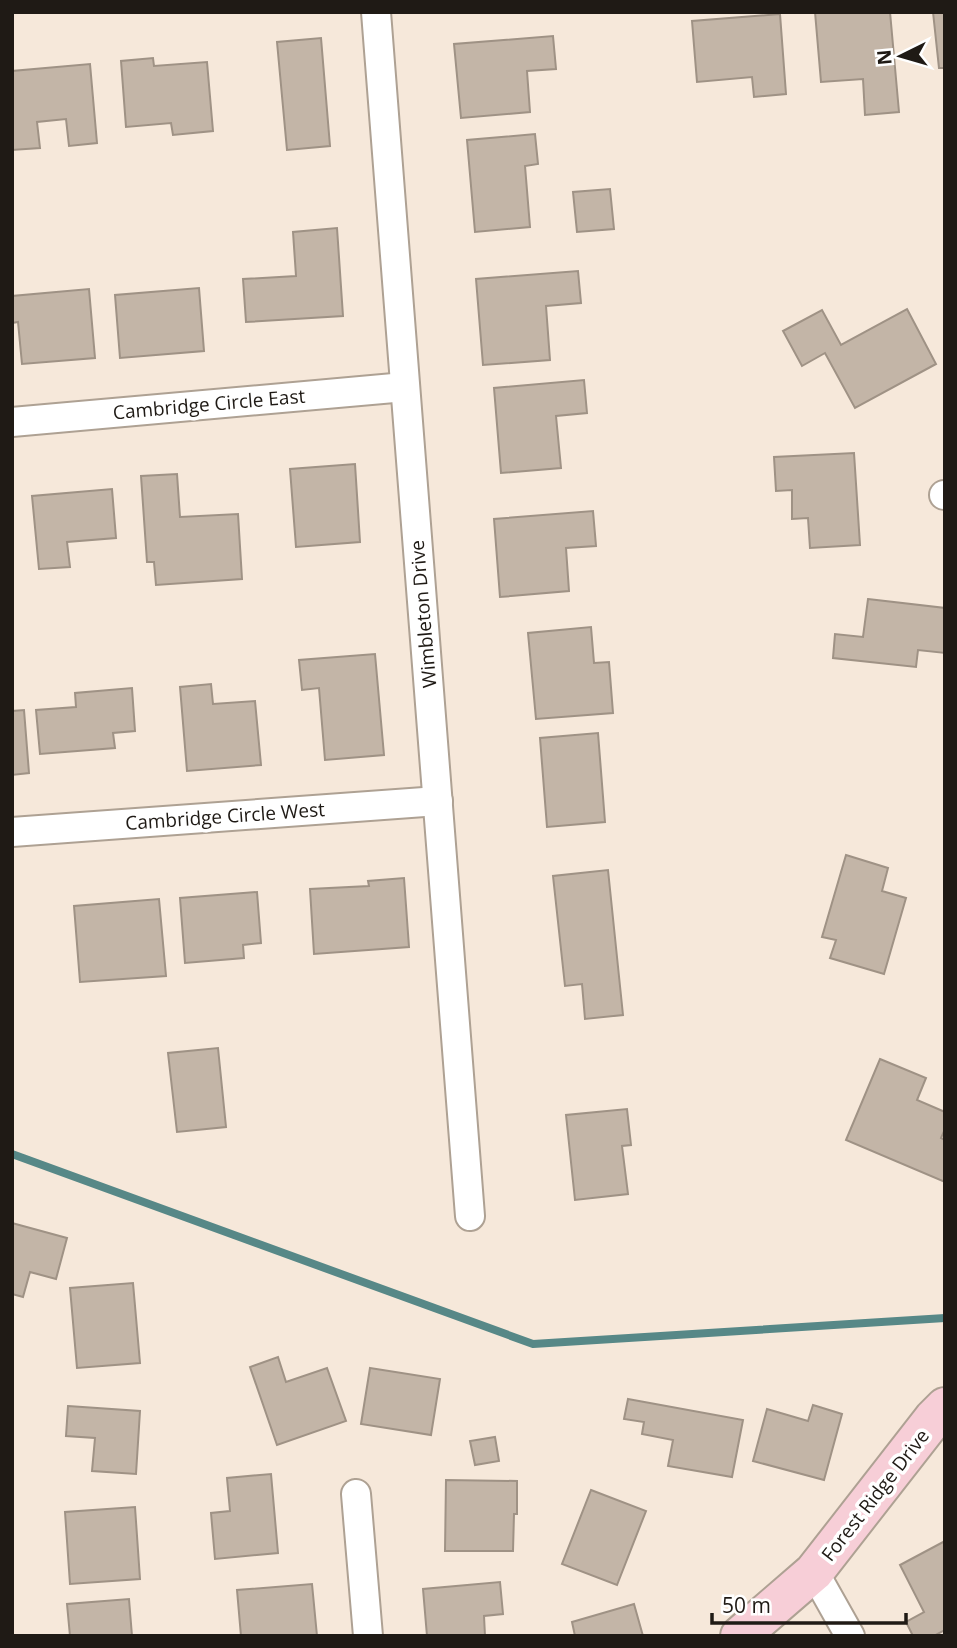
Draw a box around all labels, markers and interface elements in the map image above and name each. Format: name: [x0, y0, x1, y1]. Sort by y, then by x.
north arrow: [866, 21, 936, 91]
text: N: [870, 49, 898, 66]
street label: Cambridge Circle East: [112, 383, 306, 425]
street label: Wimbleton Drive: [404, 539, 442, 689]
street label: Cambridge Circle West: [124, 796, 326, 836]
street label: Forest Ridge Drive: [815, 1424, 935, 1566]
scale bar: [712, 1582, 906, 1626]
text: 50 m: [722, 1591, 771, 1619]

